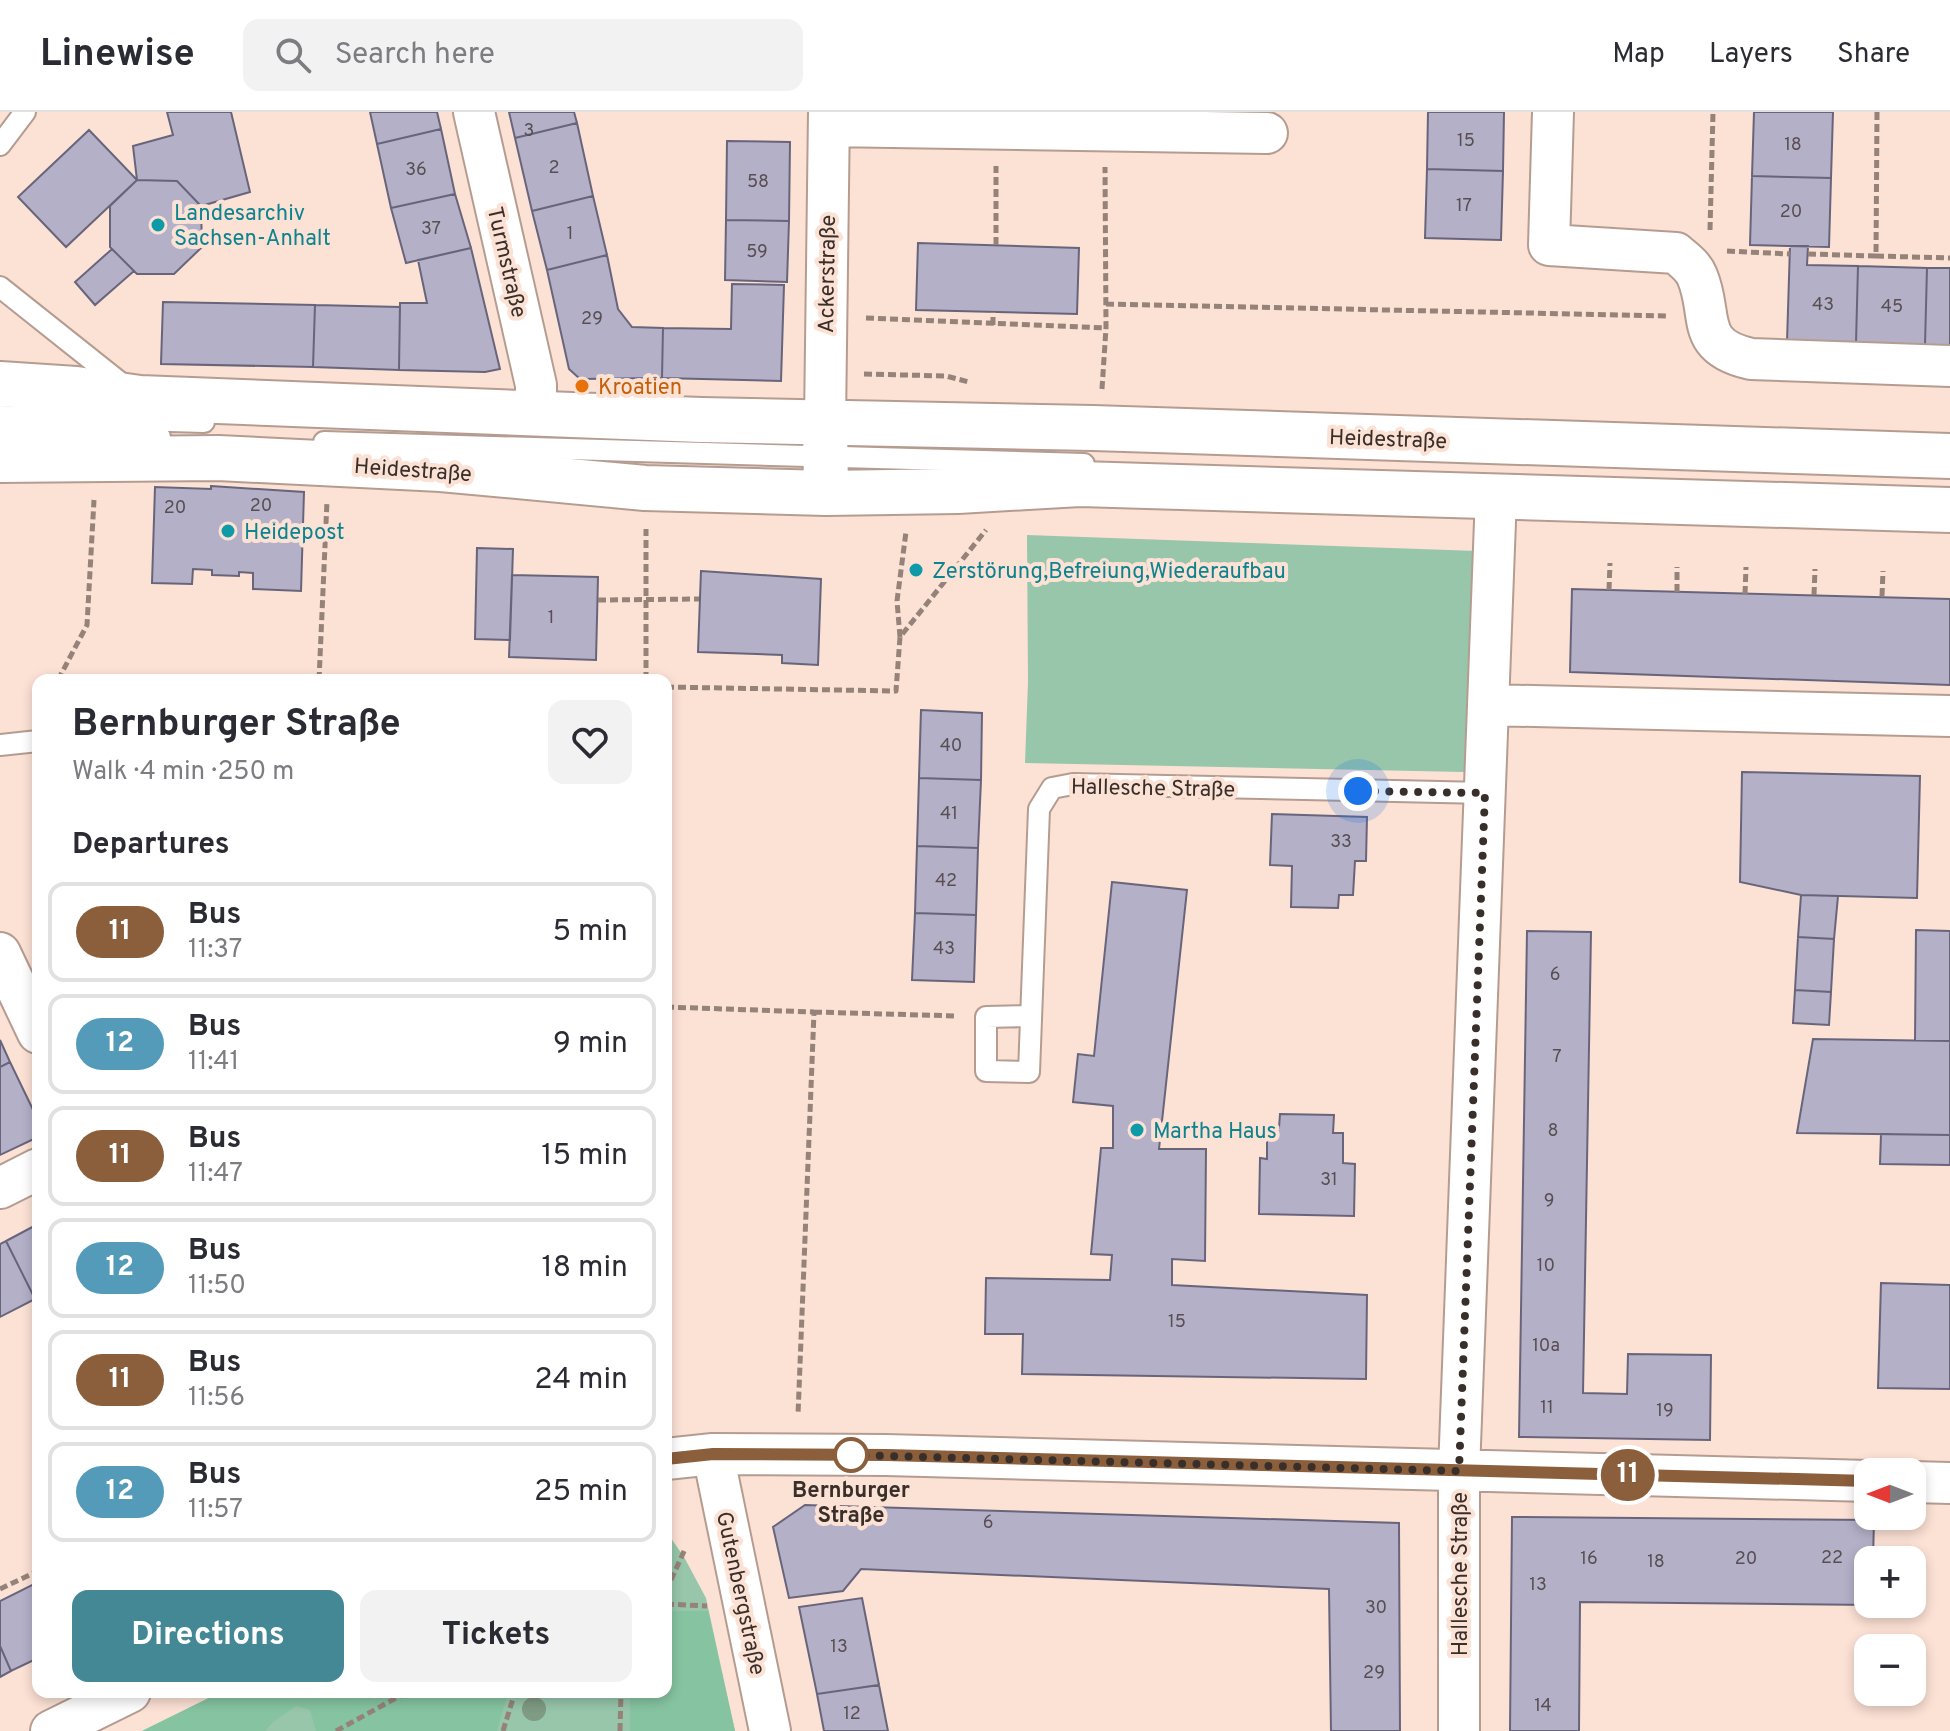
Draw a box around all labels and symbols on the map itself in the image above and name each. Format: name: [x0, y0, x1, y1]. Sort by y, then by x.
house number: 3: [524, 120, 534, 143]
house number: 15: [1457, 130, 1475, 153]
house number: 18: [1784, 134, 1802, 157]
house number: 2: [548, 157, 560, 180]
house number: 36: [405, 159, 427, 182]
house number: 58: [747, 171, 769, 194]
house number: 17: [1456, 195, 1472, 218]
place label: Landesarchiv Sachsen-Anhalt: [174, 201, 331, 253]
house number: 20: [1780, 201, 1802, 224]
street label: Turmstraße: [480, 205, 531, 321]
street label: Ackerstraße: [814, 215, 843, 333]
marker: Landesarchiv Sachsen-Anhalt: [149, 216, 167, 234]
house number: 37: [421, 218, 441, 241]
house number: 1: [567, 223, 573, 246]
house number: 59: [746, 241, 768, 264]
house number: 43: [1812, 294, 1834, 317]
house number: 45: [1881, 296, 1903, 319]
house number: 29: [581, 308, 603, 331]
place label: Kroatien: [598, 375, 682, 402]
marker: Kroatien: [573, 377, 591, 395]
street label: Heidestraße: [1328, 425, 1447, 456]
street label: Heidestraße: [353, 454, 473, 489]
house number: 20: [250, 495, 272, 518]
house number: 20: [164, 497, 186, 520]
place label: Heidepost: [244, 520, 345, 547]
marker: Heidepost: [219, 522, 237, 540]
place label: Zerstörung,Befreiung,Wiederaufbau: [932, 559, 1286, 586]
marker: Zerstörung,Befreiung,Wiederaufbau: [907, 561, 925, 579]
house number: 1: [548, 607, 554, 630]
house number: 40: [940, 735, 962, 758]
your location: [1338, 771, 1378, 811]
street label: Hallesche Straße: [1071, 775, 1235, 804]
house number: 41: [940, 803, 958, 826]
house number: 33: [1330, 831, 1352, 854]
house number: 42: [935, 870, 957, 893]
house number: 43: [933, 938, 955, 961]
house number: 6: [1550, 964, 1560, 987]
house number: 7: [1552, 1046, 1562, 1069]
place label: Martha Haus: [1153, 1119, 1277, 1146]
house number: 8: [1548, 1120, 1559, 1143]
marker: Martha Haus: [1128, 1121, 1146, 1139]
house number: 31: [1320, 1169, 1338, 1192]
house number: 9: [1544, 1190, 1554, 1213]
house number: 10: [1537, 1255, 1555, 1278]
house number: 15: [1168, 1311, 1186, 1334]
house number: 10a: [1532, 1335, 1560, 1358]
house number: 11: [1540, 1397, 1554, 1420]
house number: 19: [1656, 1400, 1674, 1423]
marker: Bernburger Straße: [834, 1438, 868, 1472]
line badge: 11: [1592, 1449, 1664, 1501]
north arrow: [1854, 1458, 1926, 1530]
place label: Bernburger Straße: [792, 1478, 910, 1530]
street label: Hallesche Straße: [1448, 1492, 1475, 1656]
street label: Gutenbergstraße: [709, 1509, 770, 1678]
house number: 6: [983, 1512, 993, 1535]
house number: 22: [1821, 1547, 1843, 1570]
house number: 16: [1580, 1548, 1598, 1571]
house number: 20: [1735, 1548, 1757, 1571]
house number: 18: [1647, 1551, 1665, 1574]
house number: 13: [1529, 1574, 1547, 1597]
house number: 30: [1365, 1597, 1387, 1620]
house number: 13: [830, 1636, 848, 1659]
house number: 29: [1363, 1662, 1385, 1685]
house number: 14: [1534, 1695, 1552, 1718]
house number: 12: [843, 1703, 861, 1726]

